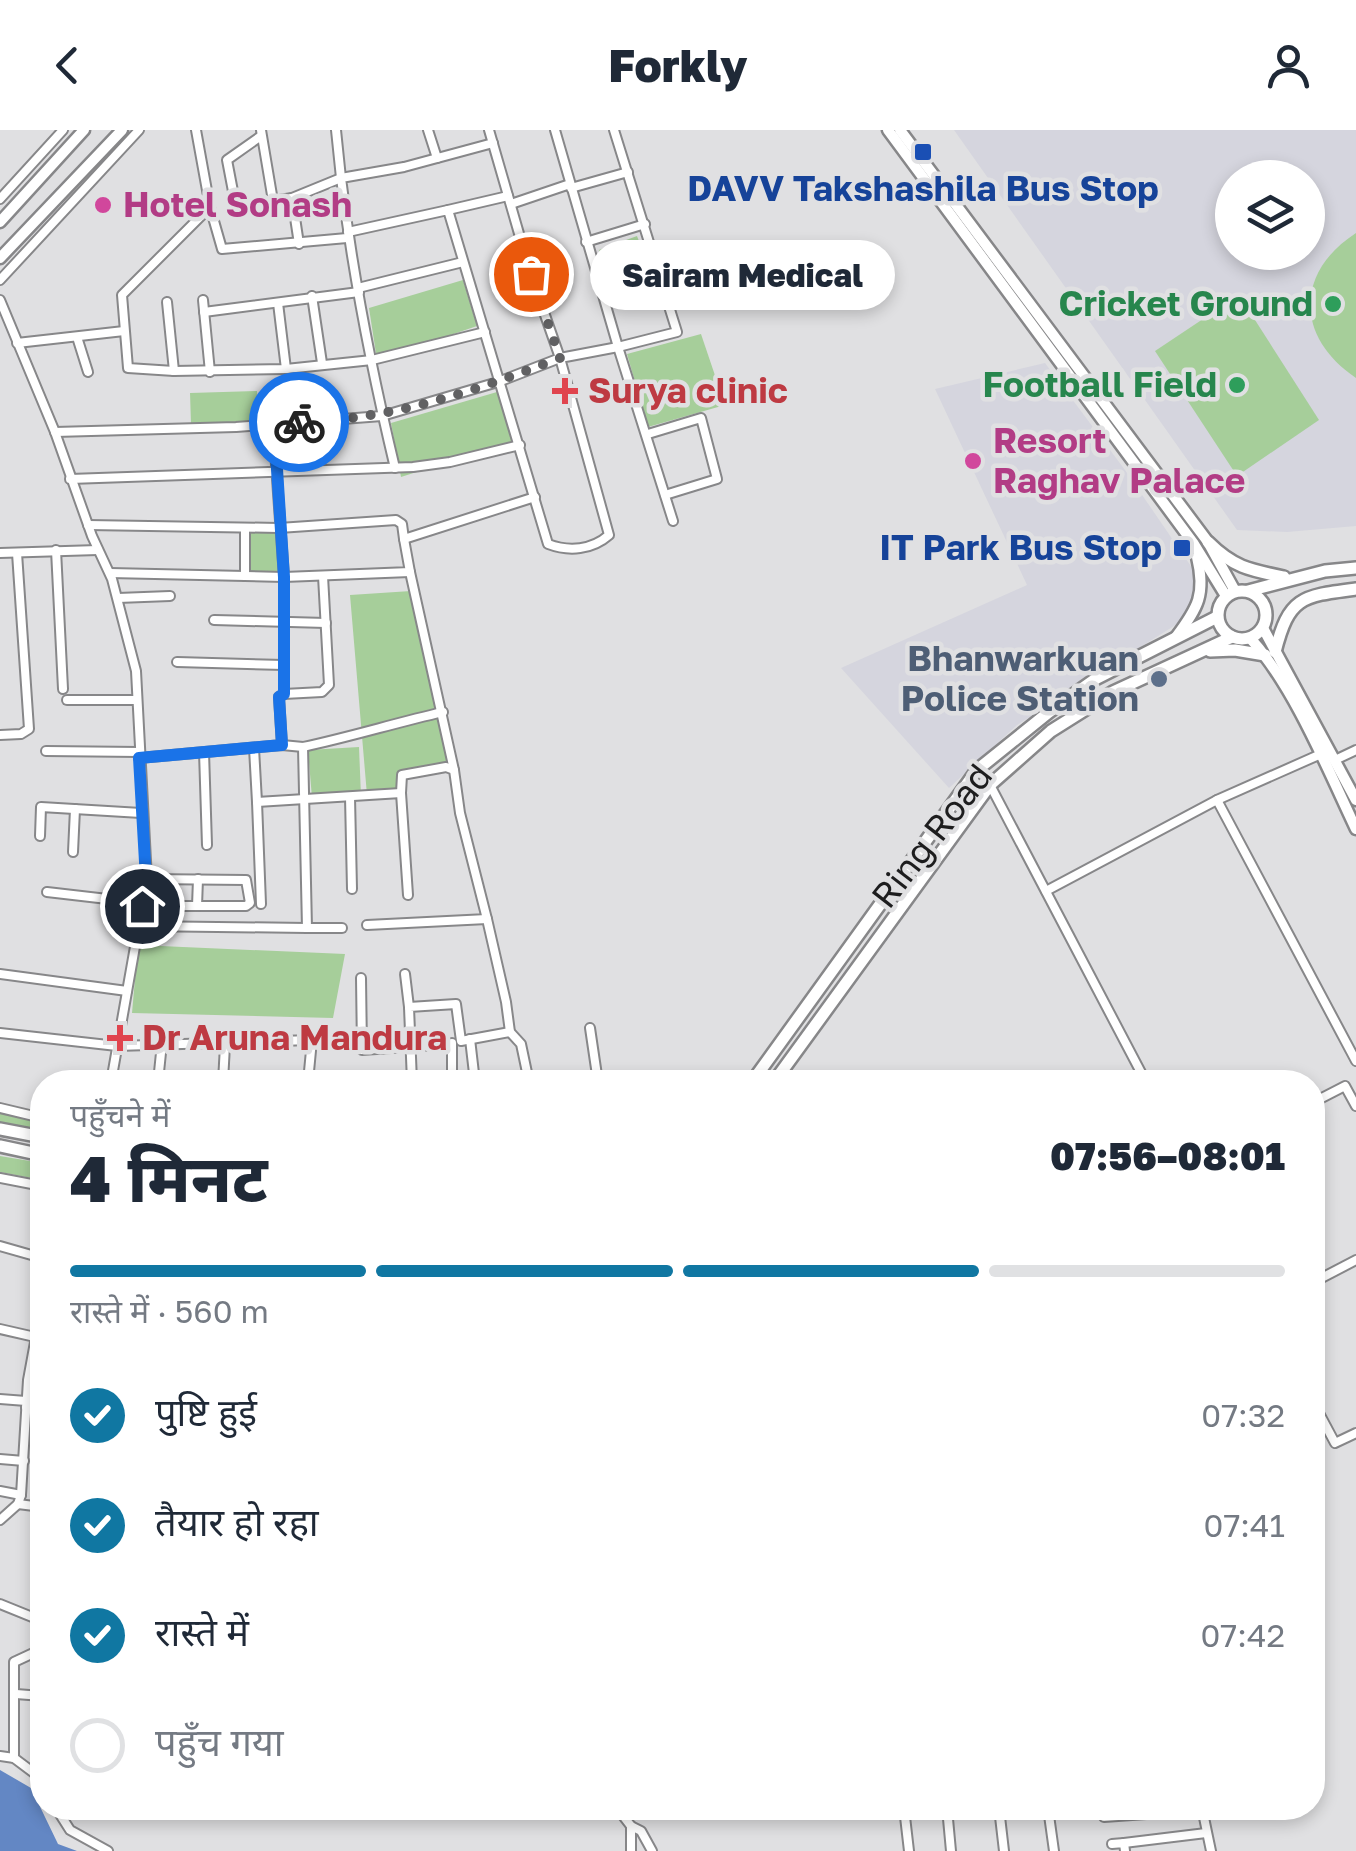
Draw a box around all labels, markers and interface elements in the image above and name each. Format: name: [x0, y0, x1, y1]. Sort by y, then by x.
icon: back: [40, 38, 95, 93]
text: Forkly: [608, 38, 748, 92]
icon: person: [1261, 38, 1316, 93]
marker: DAVV Takshashila Bus Stop: [912, 141, 934, 163]
map controls: [1215, 160, 1325, 270]
button: layers: [1215, 160, 1325, 270]
place label: DAVV Takshashila Bus Stop: [687, 167, 1159, 209]
place label: Hotel Sonash: [123, 183, 352, 225]
marker: Hotel Sonash: [92, 194, 114, 216]
pin: [489, 232, 574, 317]
callout: Sairam Medical: [591, 239, 896, 309]
icon: bag: [504, 247, 559, 302]
text: Sairam Medical: [622, 256, 863, 294]
place label: Cricket Ground: [1059, 282, 1313, 324]
marker: Cricket Ground: [1322, 293, 1344, 315]
place label: Football Field: [983, 363, 1217, 405]
place label: Surya clinic: [588, 369, 788, 411]
courier: [249, 372, 349, 472]
marker: Football Field: [1226, 374, 1248, 396]
marker: Surya clinic: [552, 378, 578, 404]
icon: bike: [272, 395, 327, 450]
place label: Resort Raghav Palace: [993, 419, 1245, 501]
marker: Resort Raghav Palace: [962, 450, 984, 472]
place label: IT Park Bus Stop: [879, 526, 1162, 568]
marker: IT Park Bus Stop: [1171, 537, 1193, 559]
place label: Bhanwarkuan Police Station: [901, 637, 1139, 719]
marker: Bhanwarkuan Police Station: [1148, 668, 1170, 690]
street label: Ring Road: [862, 755, 1000, 916]
pin: [100, 864, 185, 949]
icon: home: [115, 879, 170, 934]
place label: Dr Aruna Mandura: [142, 1016, 447, 1058]
marker: Dr Aruna Mandura: [107, 1025, 133, 1051]
text: पहुँचने में: [70, 1096, 170, 1134]
text: 07:56–08:01: [1050, 1133, 1285, 1178]
text: 4 मिनट: [70, 1138, 267, 1216]
text: रास्ते में · 560 m: [70, 1292, 269, 1330]
icon: check: [70, 1388, 125, 1443]
text: पुष्टि हुई: [155, 1389, 257, 1434]
text: 07:32: [1201, 1396, 1285, 1434]
icon: check: [70, 1498, 125, 1553]
text: तैयार हो रहा: [155, 1499, 319, 1544]
text: 07:41: [1204, 1506, 1285, 1544]
icon: check: [70, 1608, 125, 1663]
text: रास्ते में: [155, 1609, 249, 1654]
text: 07:42: [1201, 1616, 1285, 1654]
text: पहुँच गया: [155, 1719, 284, 1764]

